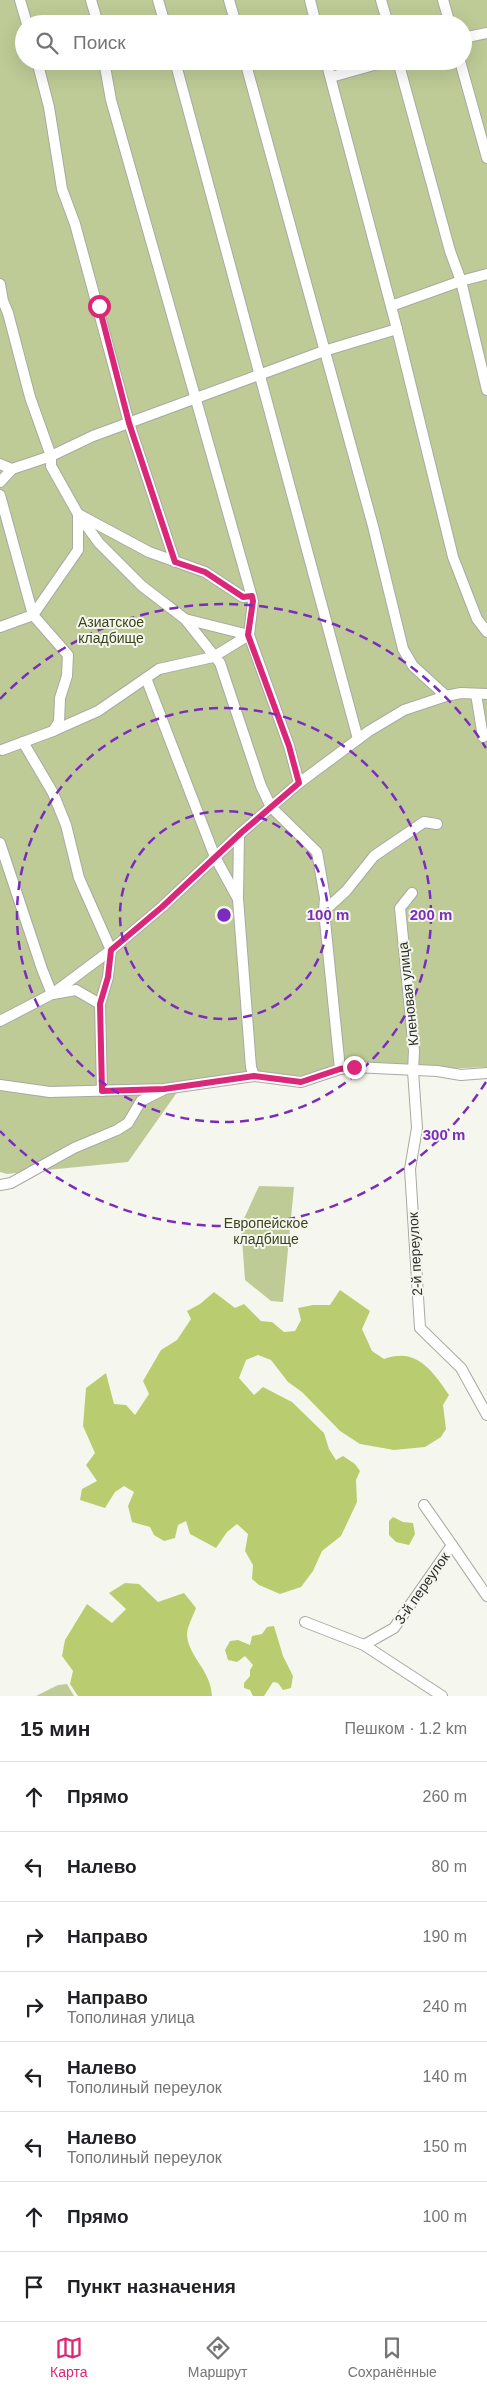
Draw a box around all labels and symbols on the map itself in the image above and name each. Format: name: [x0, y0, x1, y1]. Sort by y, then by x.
route start: [88, 295, 111, 318]
park label: Азиатское кладбище: [78, 614, 144, 646]
centre of rings: [215, 906, 233, 924]
text: 100 m: [307, 906, 349, 923]
text: 200 m: [410, 906, 452, 923]
street label: Кленовая улица: [395, 941, 421, 1047]
route end: [343, 1056, 366, 1079]
text: 300 m: [423, 1126, 465, 1143]
street label: 2-й переулок: [405, 1211, 425, 1296]
park label: Европейское кладбище: [224, 1215, 308, 1247]
street label: 3-й переулок: [391, 1548, 453, 1627]

